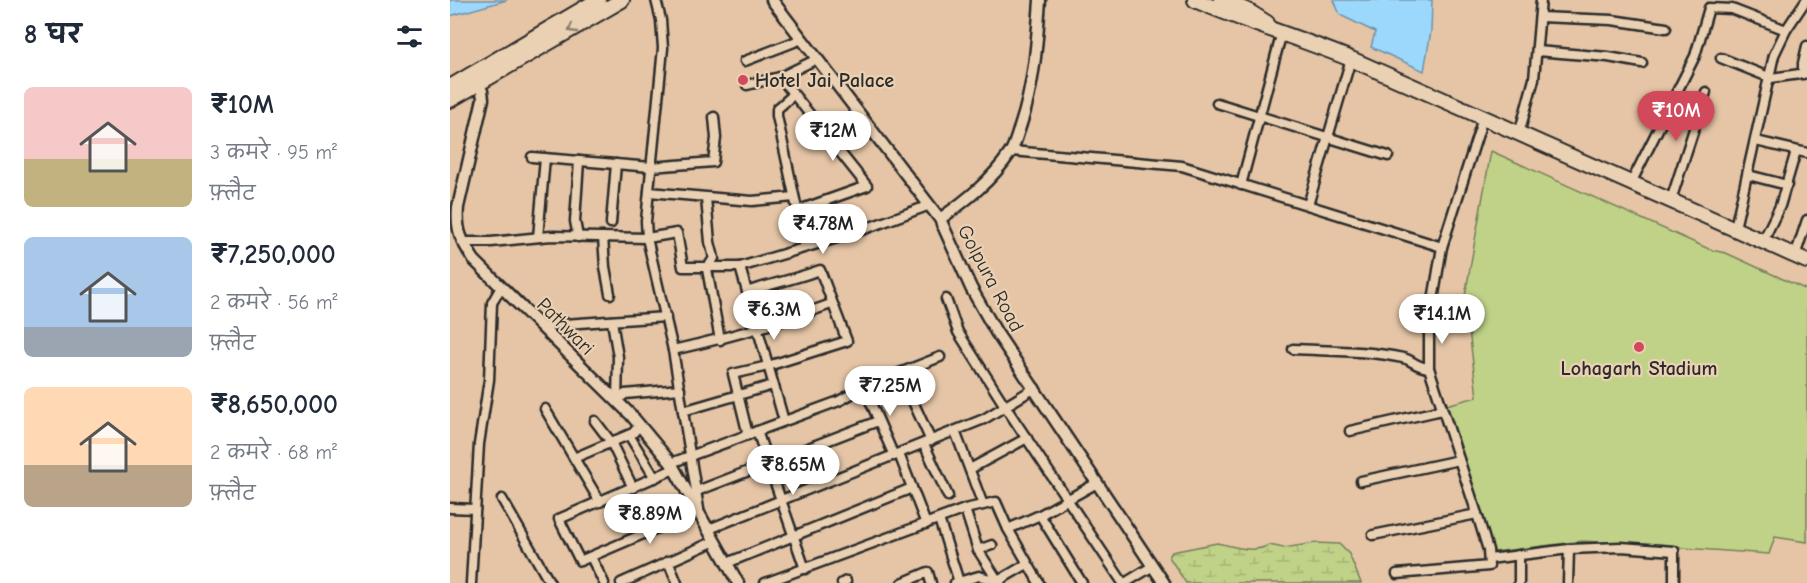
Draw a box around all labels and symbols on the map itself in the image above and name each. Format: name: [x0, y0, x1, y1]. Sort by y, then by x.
one-way arrow: [568, 22, 578, 33]
place label: Hotel Jai Palace: [755, 69, 894, 92]
marker: Hotel Jai Palace: [736, 73, 750, 87]
pin: ₹10M: [1640, 91, 1712, 142]
pin: ₹12M: [797, 111, 869, 162]
pin: ₹4.78M: [774, 204, 872, 255]
street label: Golpura Road: [953, 221, 1028, 336]
pin: ₹6.3M: [732, 290, 816, 341]
street label: Pathwari: [532, 293, 599, 360]
pin: ₹14.1M: [1393, 294, 1491, 345]
marker: Lohagarh Stadium: [1632, 340, 1646, 354]
place label: Lohagarh Stadium: [1561, 357, 1717, 380]
pin: ₹7.25M: [841, 366, 939, 417]
pin: ₹8.65M: [744, 445, 842, 496]
pin: ₹8.89M: [601, 494, 699, 545]

